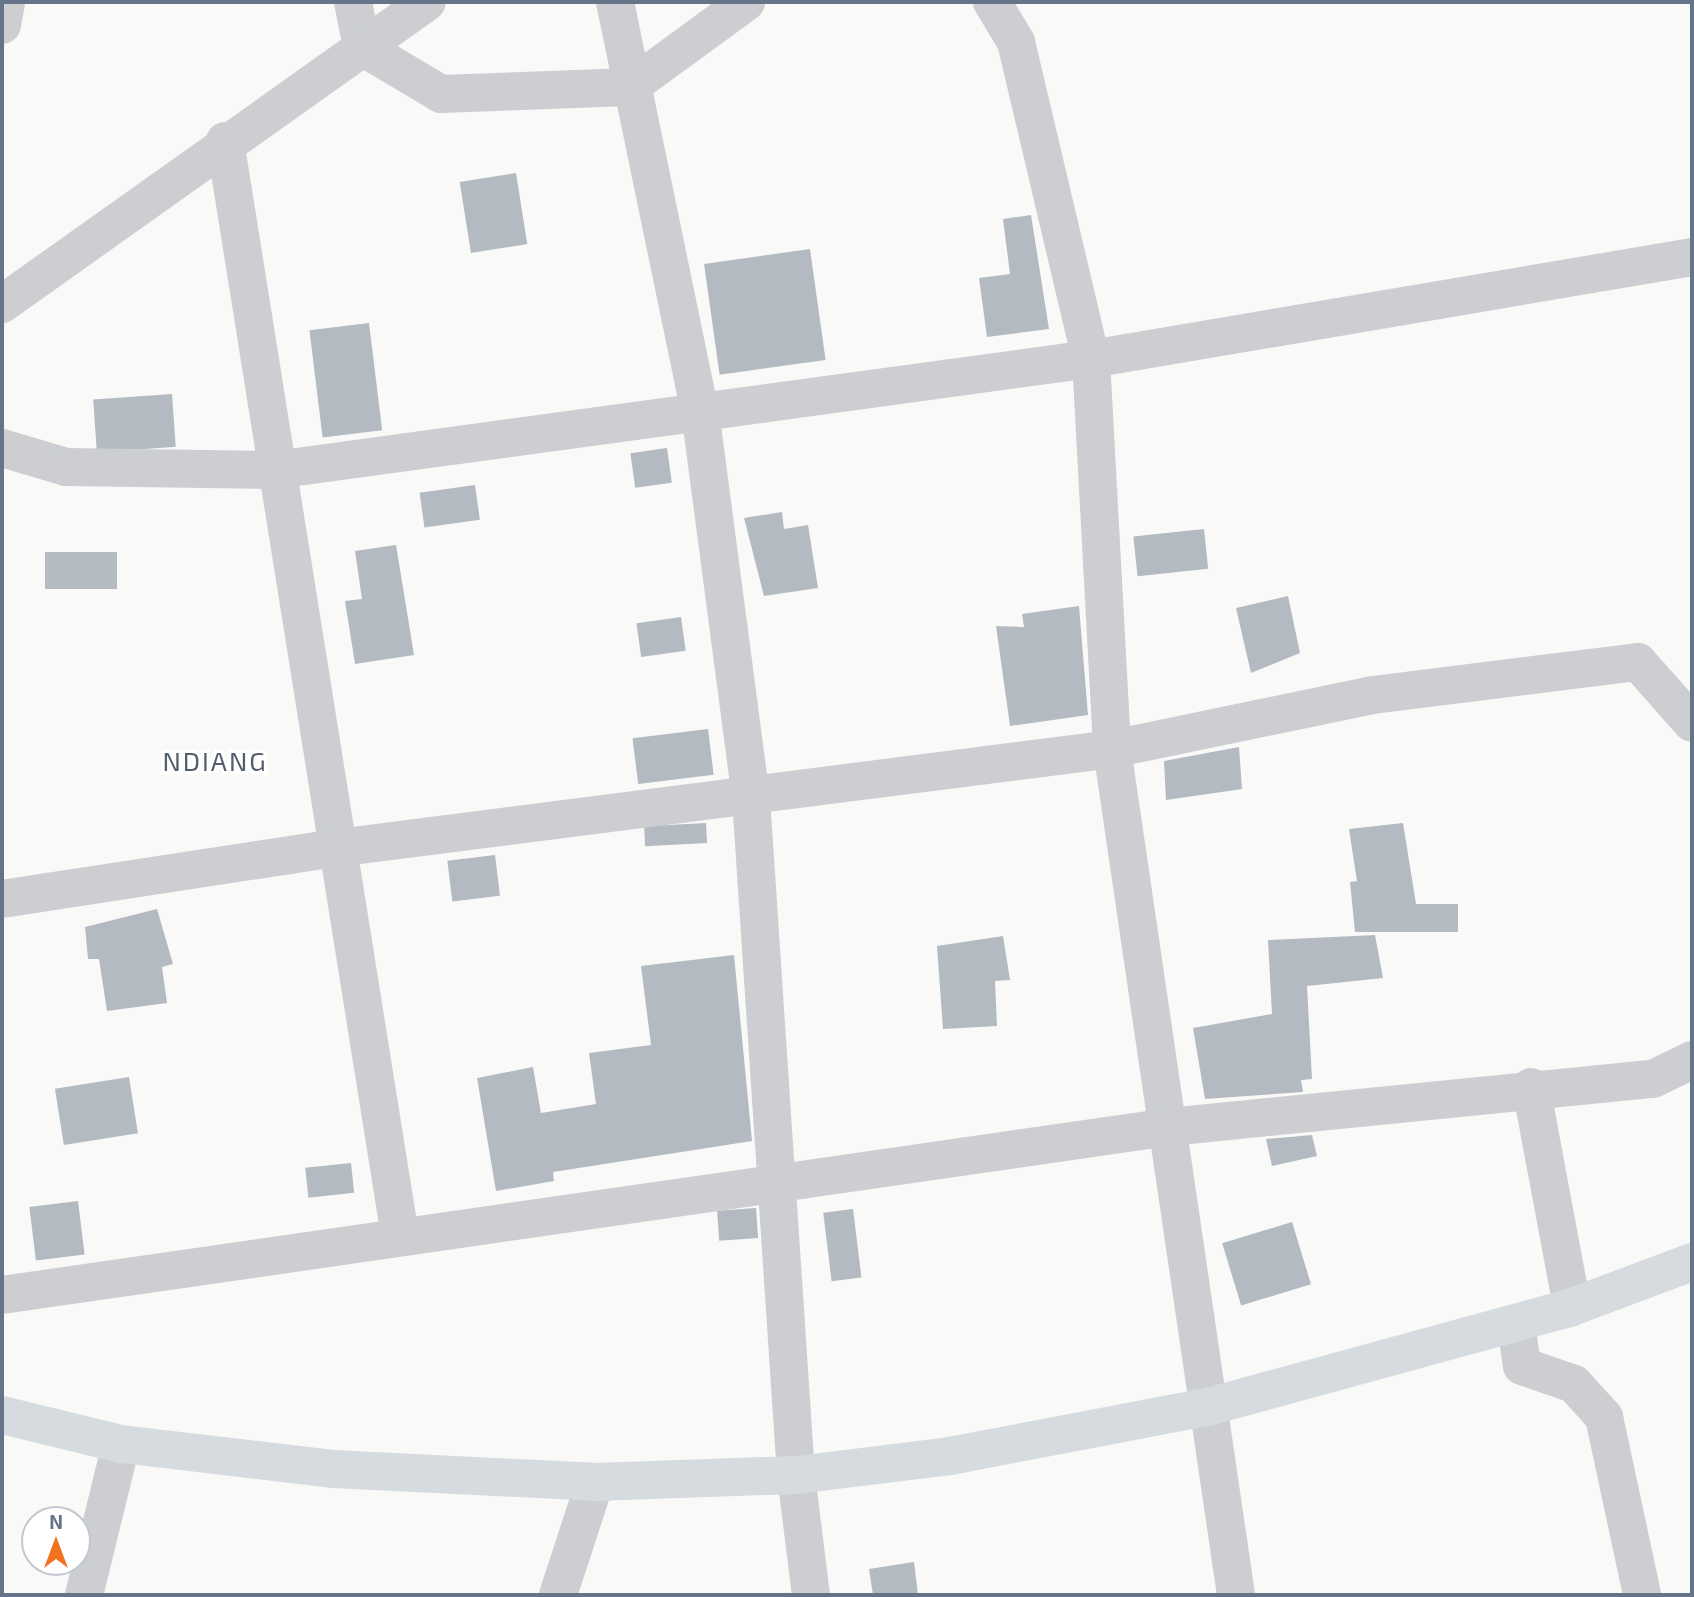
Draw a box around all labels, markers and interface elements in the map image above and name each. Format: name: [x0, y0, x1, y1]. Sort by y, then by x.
district label: NDIANG: [163, 745, 267, 777]
north arrow: [21, 1506, 91, 1576]
text: N: [49, 1510, 63, 1533]

